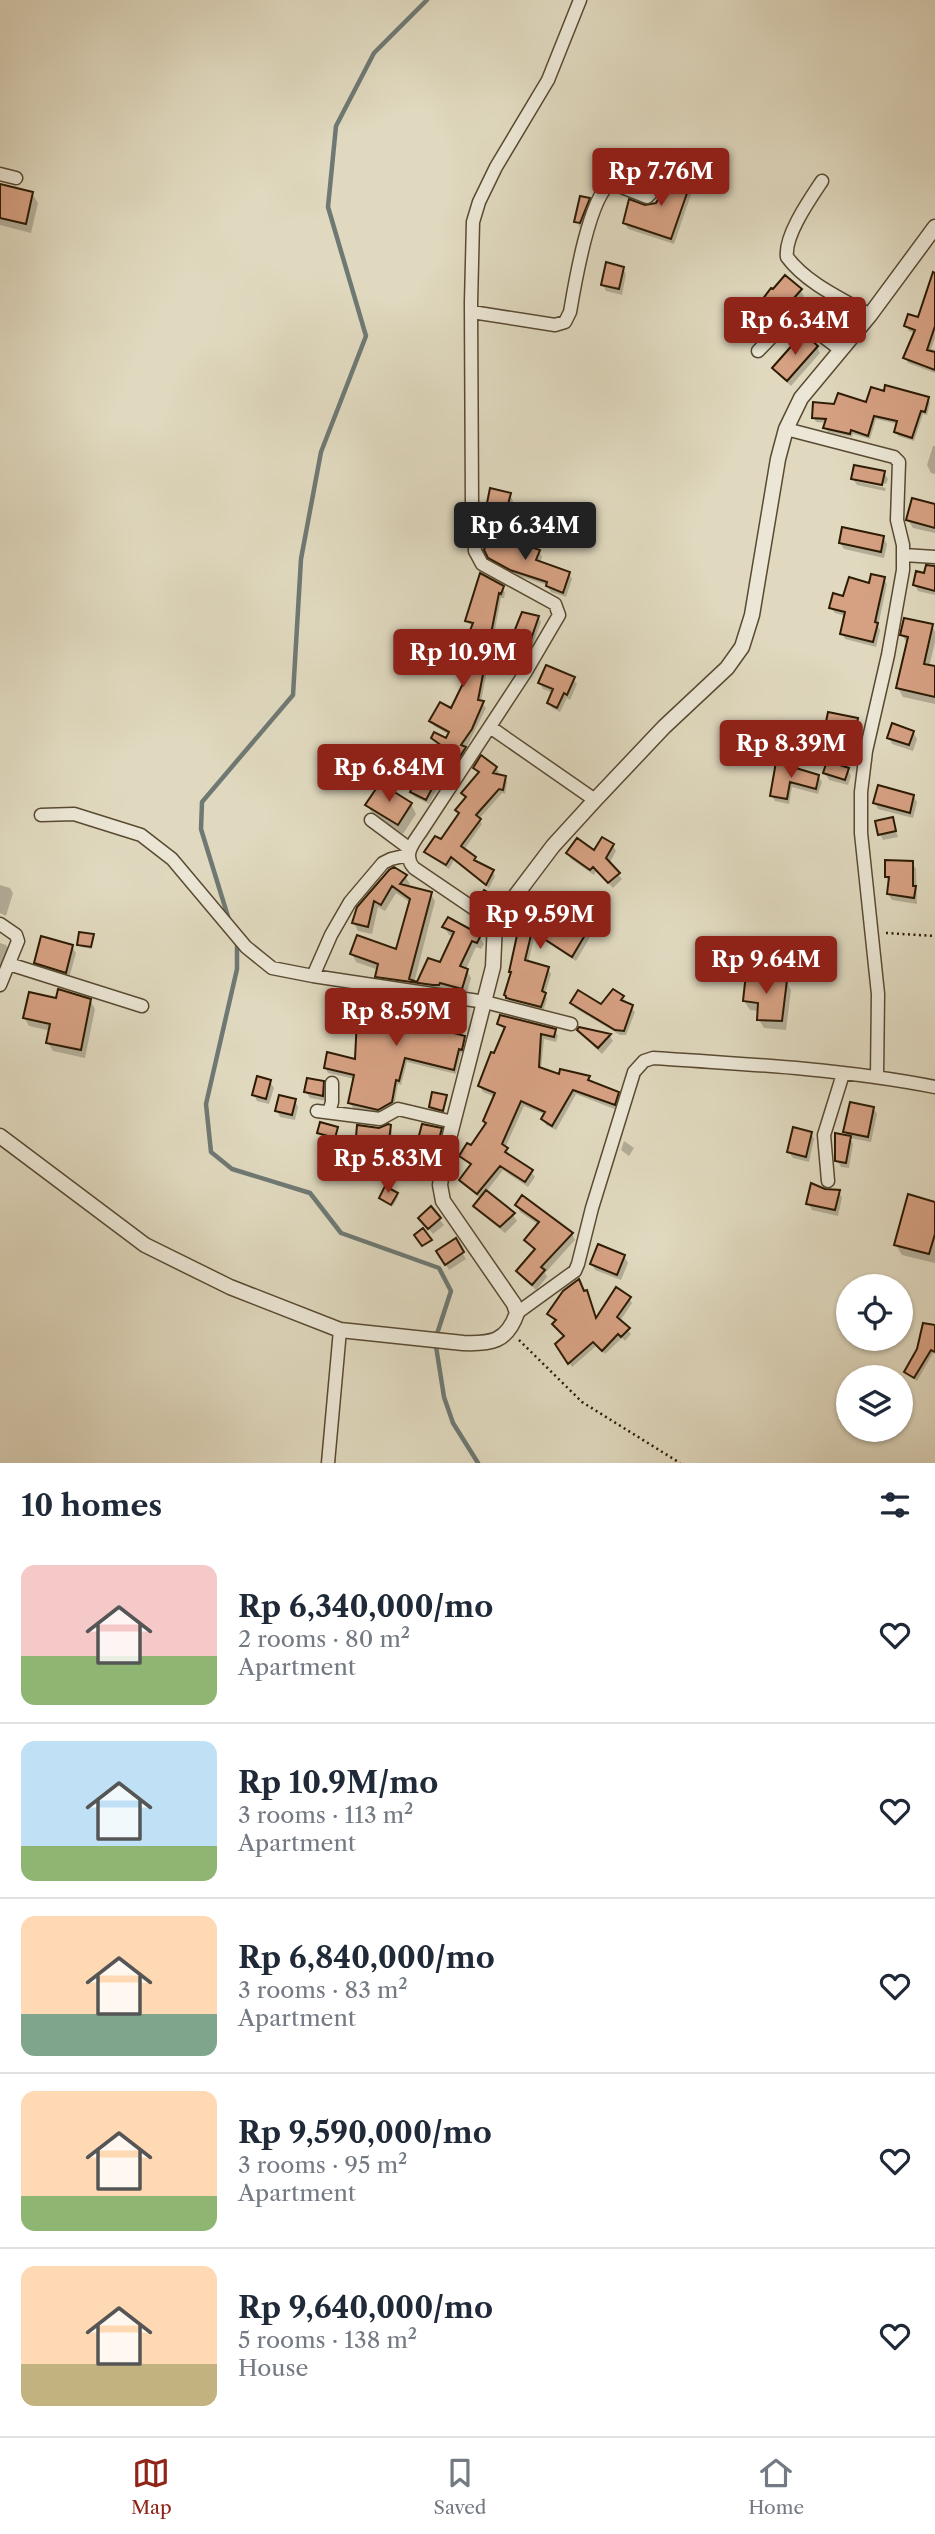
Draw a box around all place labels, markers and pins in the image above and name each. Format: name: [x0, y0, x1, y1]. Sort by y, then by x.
pin: Rp 7.76M: [589, 148, 733, 208]
pin: Rp 6.34M: [723, 298, 867, 357]
pin: Rp 6.34M: [453, 503, 597, 562]
pin: Rp 10.9M: [391, 630, 535, 689]
pin: Rp 8.39M: [719, 720, 863, 780]
pin: Rp 6.84M: [317, 744, 461, 804]
pin: Rp 9.59M: [468, 892, 612, 951]
pin: Rp 9.64M: [694, 936, 838, 996]
pin: Rp 8.59M: [324, 988, 468, 1048]
pin: Rp 5.83M: [316, 1136, 460, 1195]

